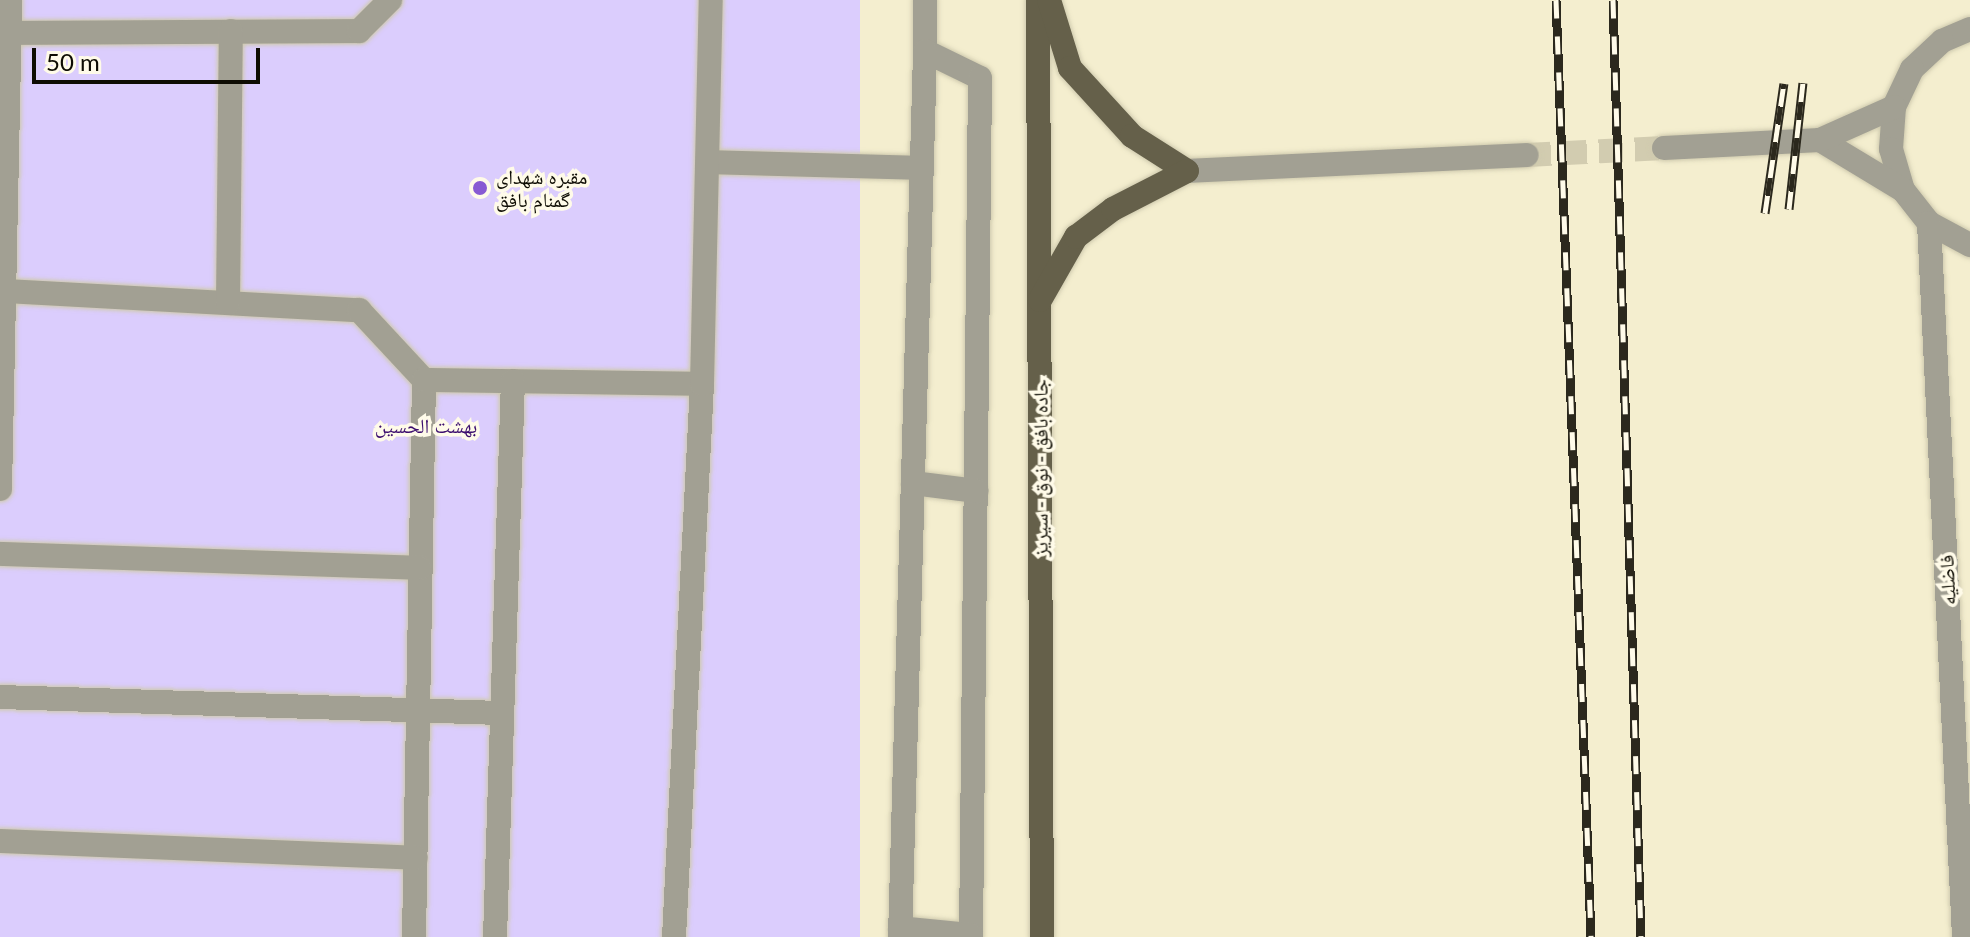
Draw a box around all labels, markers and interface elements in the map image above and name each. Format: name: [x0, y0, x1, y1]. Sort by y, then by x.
scale bar: [36, 32, 264, 82]
text: 50 m: [46, 47, 100, 76]
place label: مقبره شهدای گمنام بافق: [496, 164, 587, 211]
marker: مقبره شهدای گمنام بافق: [471, 179, 489, 197]
street label: جاده بافق - نوق - سیریز: [1028, 379, 1052, 557]
park label: بهشت الحسین: [375, 413, 477, 437]
street label: فاضلیه: [1934, 554, 1960, 606]

